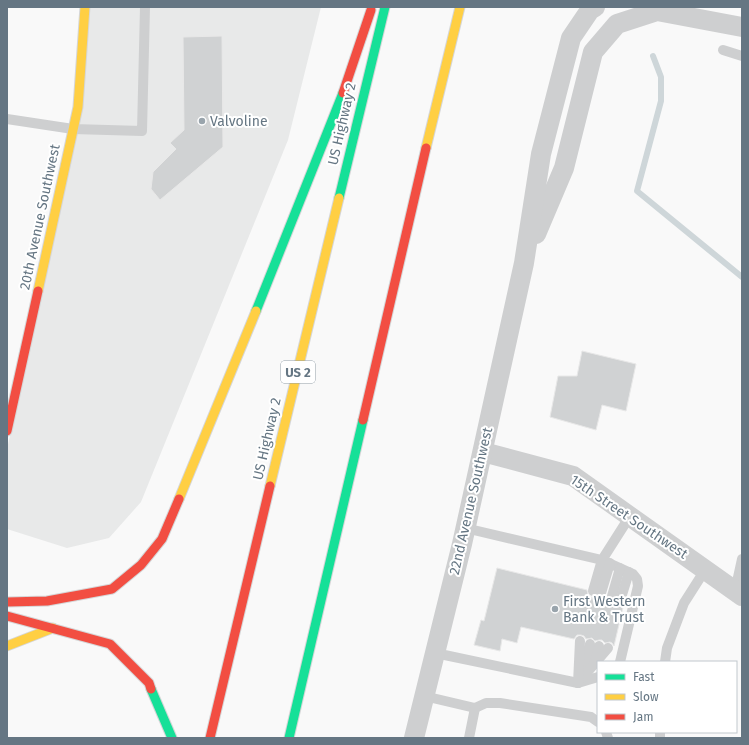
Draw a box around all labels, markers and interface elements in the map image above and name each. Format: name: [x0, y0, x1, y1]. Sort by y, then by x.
street label: US Highway 2: [324, 81, 360, 167]
place label: Valvoline: [210, 113, 268, 130]
marker: Valvoline: [197, 116, 207, 126]
street label: 20th Avenue Southwest: [16, 142, 64, 291]
road number: US 2: [281, 361, 315, 383]
street label: US Highway 2: [249, 396, 285, 482]
street label: 22nd Avenue Southwest: [446, 425, 496, 576]
street label: 15th Street Southwest: [567, 471, 692, 563]
place label: First Western Bank & Trust: [563, 593, 646, 626]
marker: First Western Bank & Trust: [550, 604, 560, 614]
legend: [597, 661, 737, 733]
text: Fast: [633, 670, 655, 684]
text: Slow: [633, 690, 659, 704]
text: Jam: [633, 710, 653, 724]

